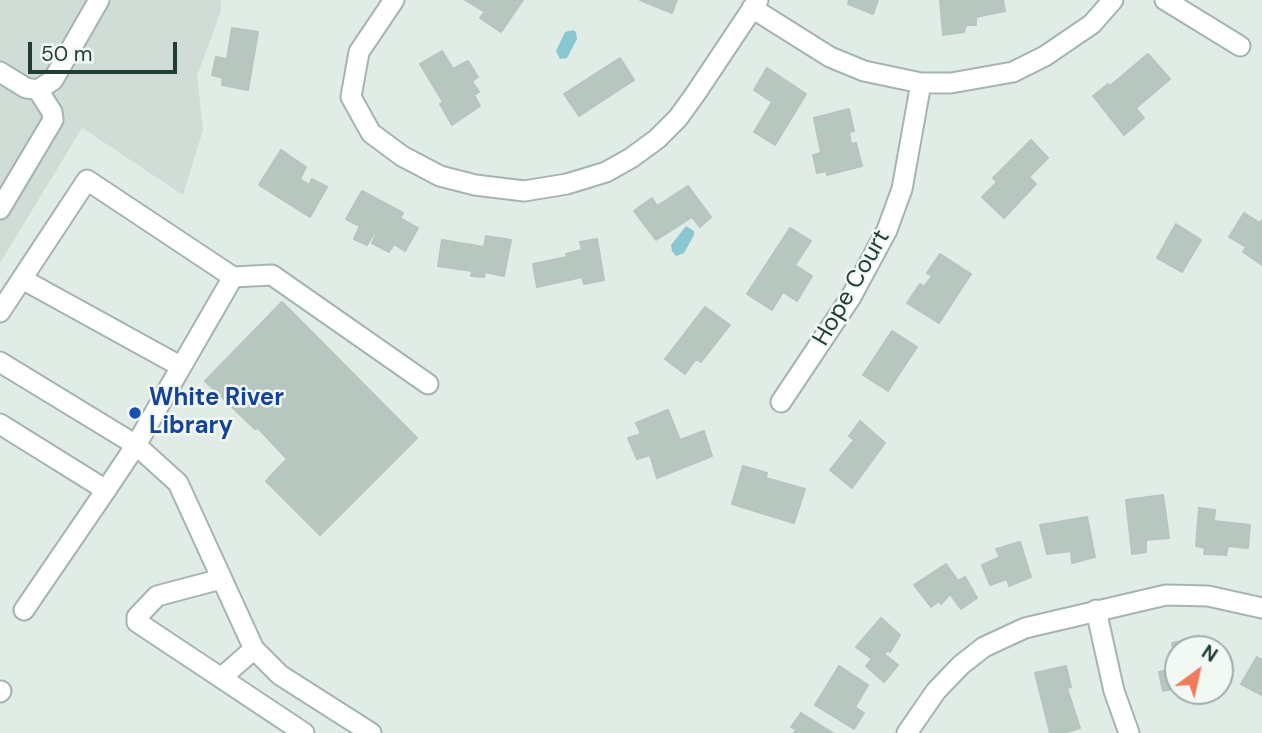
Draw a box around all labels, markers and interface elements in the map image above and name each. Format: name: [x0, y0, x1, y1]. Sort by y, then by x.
scale bar: [32, 28, 180, 72]
text: 50 m: [41, 40, 92, 68]
street label: Hope Court: [807, 225, 897, 351]
place label: White River Library: [149, 385, 284, 441]
marker: White River Library: [127, 405, 143, 421]
north arrow: [1164, 635, 1234, 705]
text: N: [1197, 639, 1222, 668]

